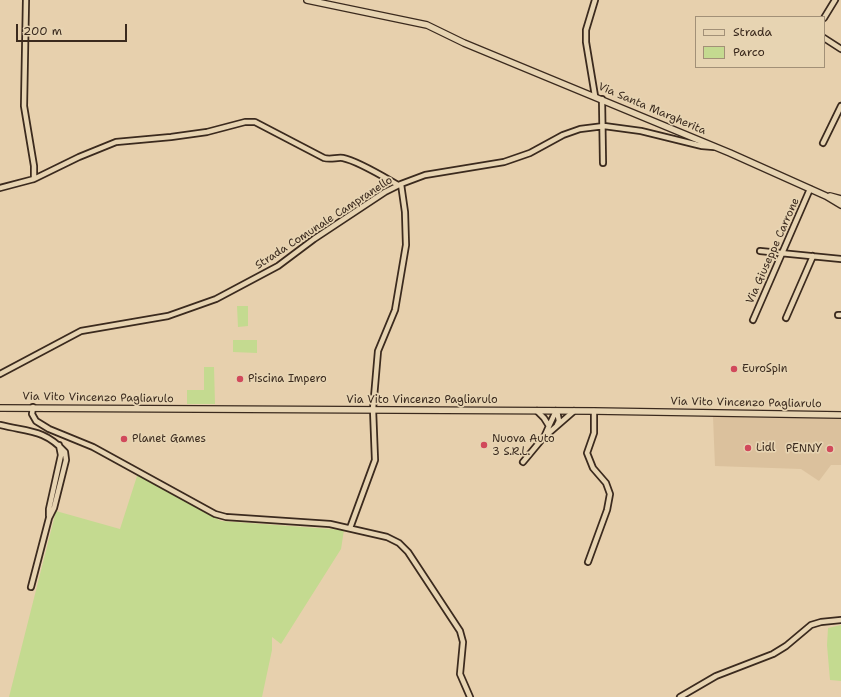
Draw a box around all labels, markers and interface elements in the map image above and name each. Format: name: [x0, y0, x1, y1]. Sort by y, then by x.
scale bar: [18, 16, 129, 42]
legend: [695, 16, 825, 68]
text: 200 m: [23, 23, 62, 39]
text: Strada: [733, 24, 772, 40]
text: Parco: [733, 44, 765, 60]
street label: Via Santa Margherita: [596, 80, 708, 138]
street label: Strada Comunale Campranello: [253, 174, 395, 272]
street label: Via Giuseppe Carrone: [744, 196, 802, 306]
place label: EuroSpin: [742, 362, 787, 376]
marker: EuroSpin: [729, 364, 739, 374]
place label: Piscina Impero: [248, 372, 327, 386]
marker: Piscina Impero: [235, 374, 245, 384]
street label: Via Vito Vincenzo Pagliarulo: [22, 390, 174, 406]
street label: Via Vito Vincenzo Pagliarulo: [346, 393, 498, 407]
street label: Via Vito Vincenzo Pagliarulo: [670, 395, 822, 411]
place label: Planet Games: [132, 432, 206, 446]
place label: Nuova Auto 3 S.R.L.: [492, 432, 555, 458]
marker: Planet Games: [119, 434, 129, 444]
marker: Nuova Auto 3 S.R.L.: [479, 440, 489, 450]
place label: Lidl: [756, 441, 775, 455]
place label: PENNY: [786, 442, 822, 456]
marker: Lidl: [743, 443, 753, 453]
marker: PENNY: [825, 444, 835, 454]

